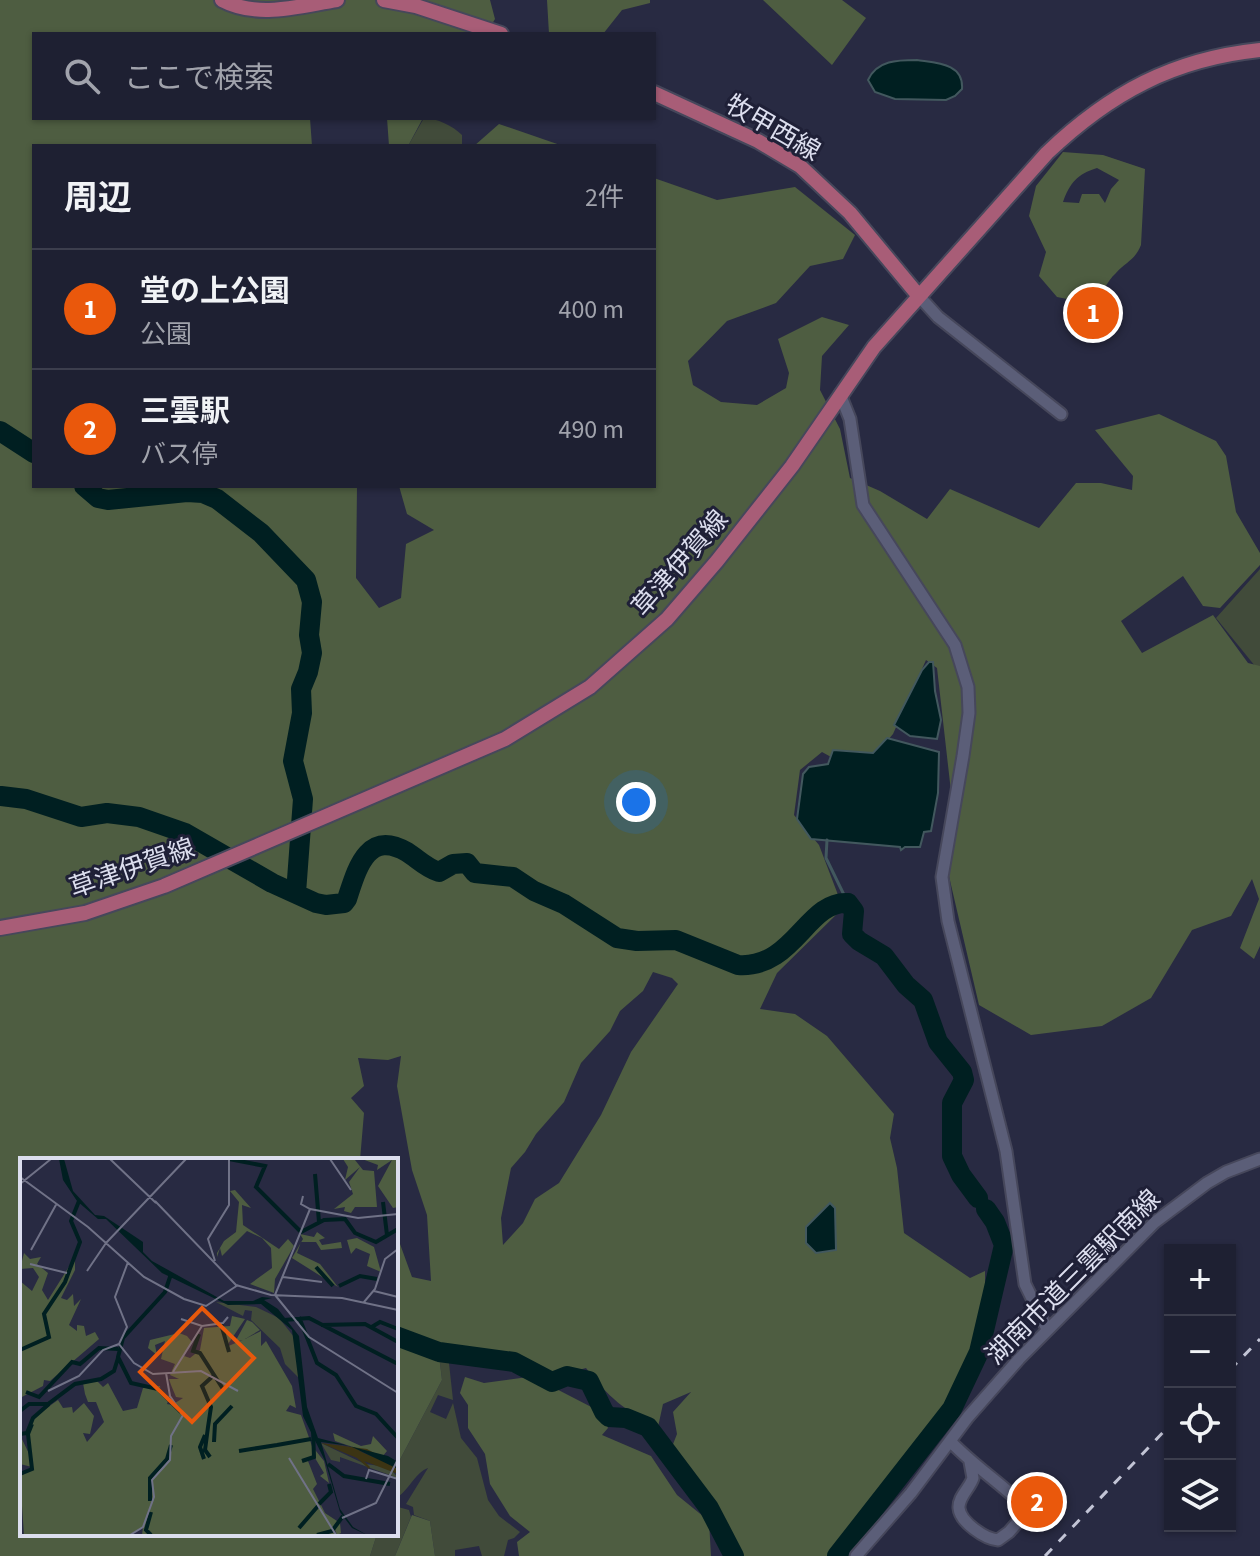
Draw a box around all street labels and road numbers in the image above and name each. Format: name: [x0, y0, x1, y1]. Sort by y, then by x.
street label: 牧甲西線: [719, 86, 827, 170]
street label: 草津伊賀線: [623, 502, 737, 624]
street label: 草津伊賀線: [65, 829, 199, 907]
street label: 湖南市道三雲駅南線: [977, 1181, 1169, 1373]

